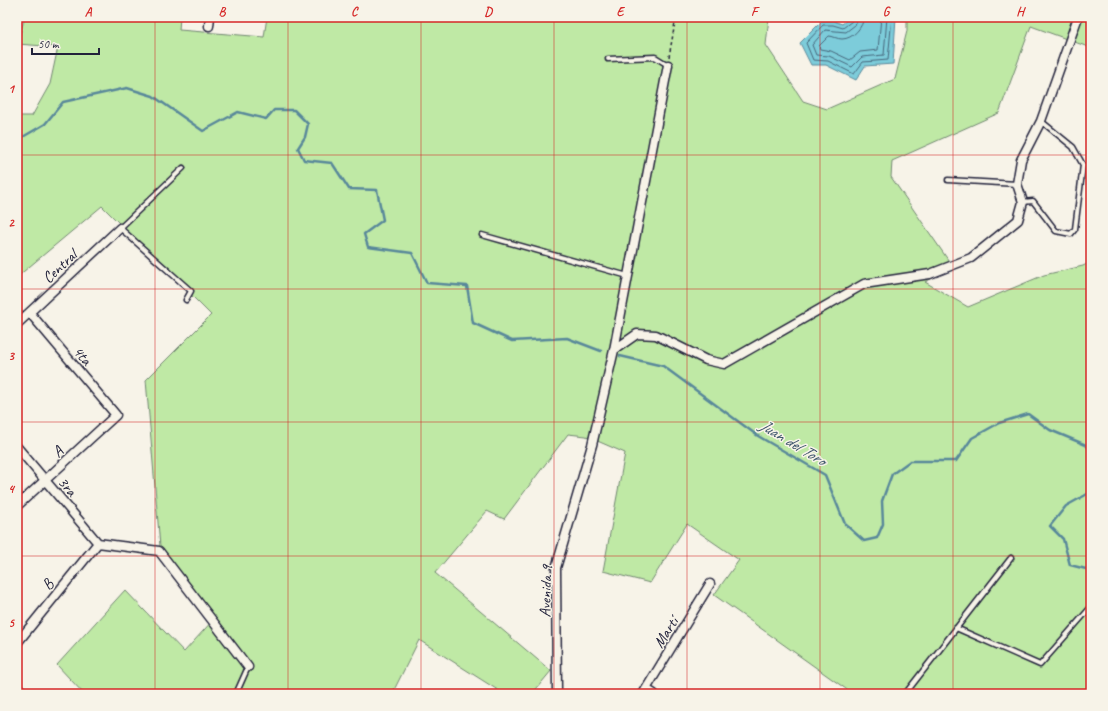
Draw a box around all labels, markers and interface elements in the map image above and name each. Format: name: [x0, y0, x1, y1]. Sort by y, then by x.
text: A: [85, 4, 93, 20]
text: B: [219, 4, 227, 20]
text: C: [351, 4, 359, 20]
text: D: [484, 4, 493, 20]
text: E: [617, 4, 626, 20]
text: F: [751, 4, 760, 20]
text: G: [883, 4, 891, 20]
text: H: [1016, 4, 1026, 20]
scale bar: [32, 30, 99, 56]
text: 50 m: [38, 36, 60, 52]
text: 1: [8, 81, 16, 97]
text: 2: [8, 215, 15, 231]
street label: Central: [38, 243, 84, 288]
street label: 4ta: [68, 342, 97, 370]
text: 3: [8, 348, 15, 364]
water label: Juan del Toro: [754, 414, 832, 472]
street label: A: [48, 441, 68, 462]
street label: 3ra: [53, 473, 82, 501]
text: 4: [8, 481, 16, 497]
street label: Avenida 9: [535, 563, 557, 618]
street label: B: [37, 574, 59, 594]
street label: Martí: [649, 611, 685, 652]
text: 5: [8, 615, 15, 631]

